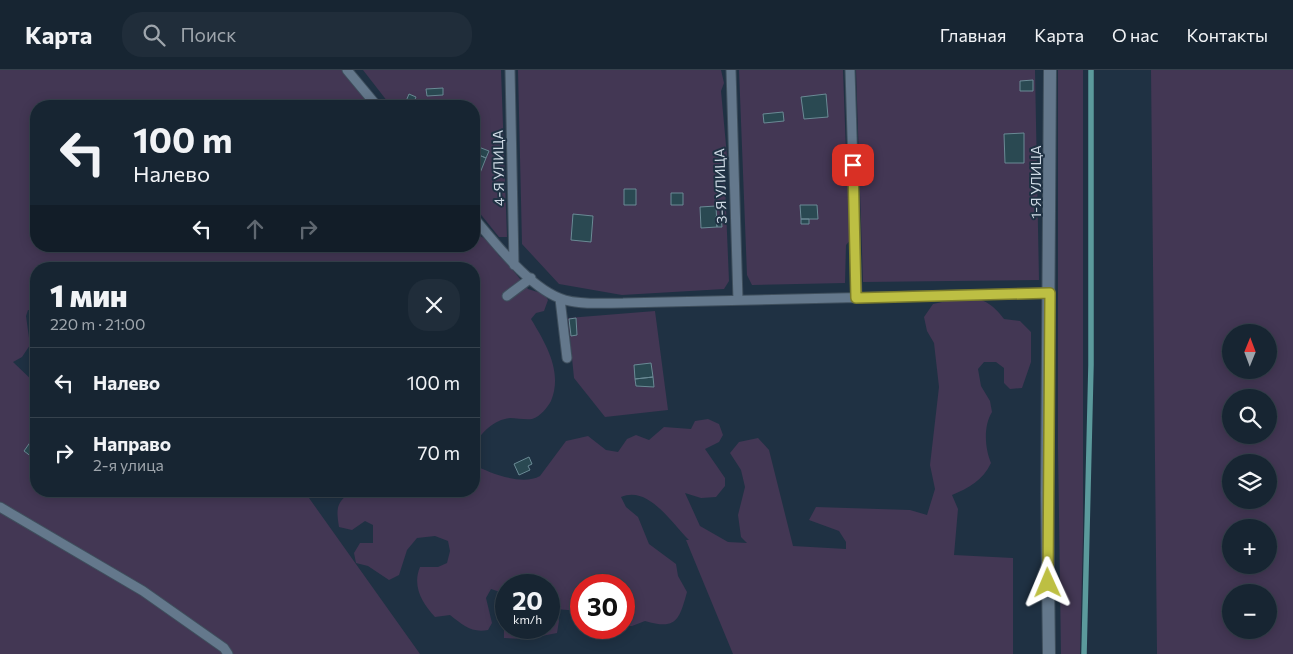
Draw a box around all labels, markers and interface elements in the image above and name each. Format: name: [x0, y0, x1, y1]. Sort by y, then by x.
search box: [122, 12, 472, 57]
text: Карта: [25, 20, 92, 49]
icon: search: [140, 21, 168, 49]
text: Поиск: [180, 23, 236, 46]
text: Главная: [940, 24, 1006, 46]
text: Карта: [1034, 24, 1084, 46]
text: О нас: [1112, 24, 1159, 46]
text: Контакты: [1187, 24, 1268, 46]
text: 100 m: [133, 117, 233, 160]
icon: left: [50, 120, 115, 185]
street label: 4-Я УЛИЦА: [489, 130, 507, 206]
pin: [832, 144, 874, 186]
street label: 1-Я УЛИЦА: [1027, 145, 1044, 219]
street label: 3-Я УЛИЦА: [710, 148, 730, 224]
icon: arrive: [839, 151, 867, 179]
text: Налево: [133, 160, 210, 187]
icon: left: [188, 215, 216, 243]
icon: ahead: [241, 215, 269, 243]
icon: right: [294, 215, 322, 243]
text: 1 мин: [50, 276, 128, 313]
button: close: [408, 279, 460, 331]
text: 220 m · 21:00: [50, 314, 145, 333]
north arrow: [1222, 324, 1278, 379]
map controls: [1222, 324, 1277, 639]
icon: left: [50, 369, 78, 397]
text: Налево: [93, 371, 160, 394]
text: 100 m: [407, 371, 460, 394]
button: search: [1222, 389, 1277, 444]
text: Направо: [93, 432, 171, 455]
icon: right: [50, 439, 78, 467]
text: 70 m: [417, 441, 460, 464]
button: layers: [1222, 454, 1277, 509]
text: 2-я улица: [93, 455, 164, 474]
button: +: [1222, 519, 1277, 574]
position arrow: [1021, 556, 1073, 608]
speed limit sign: 30: [570, 574, 635, 639]
button: −: [1222, 584, 1277, 639]
text: 20: [512, 585, 543, 615]
text: km/h: [513, 612, 542, 626]

